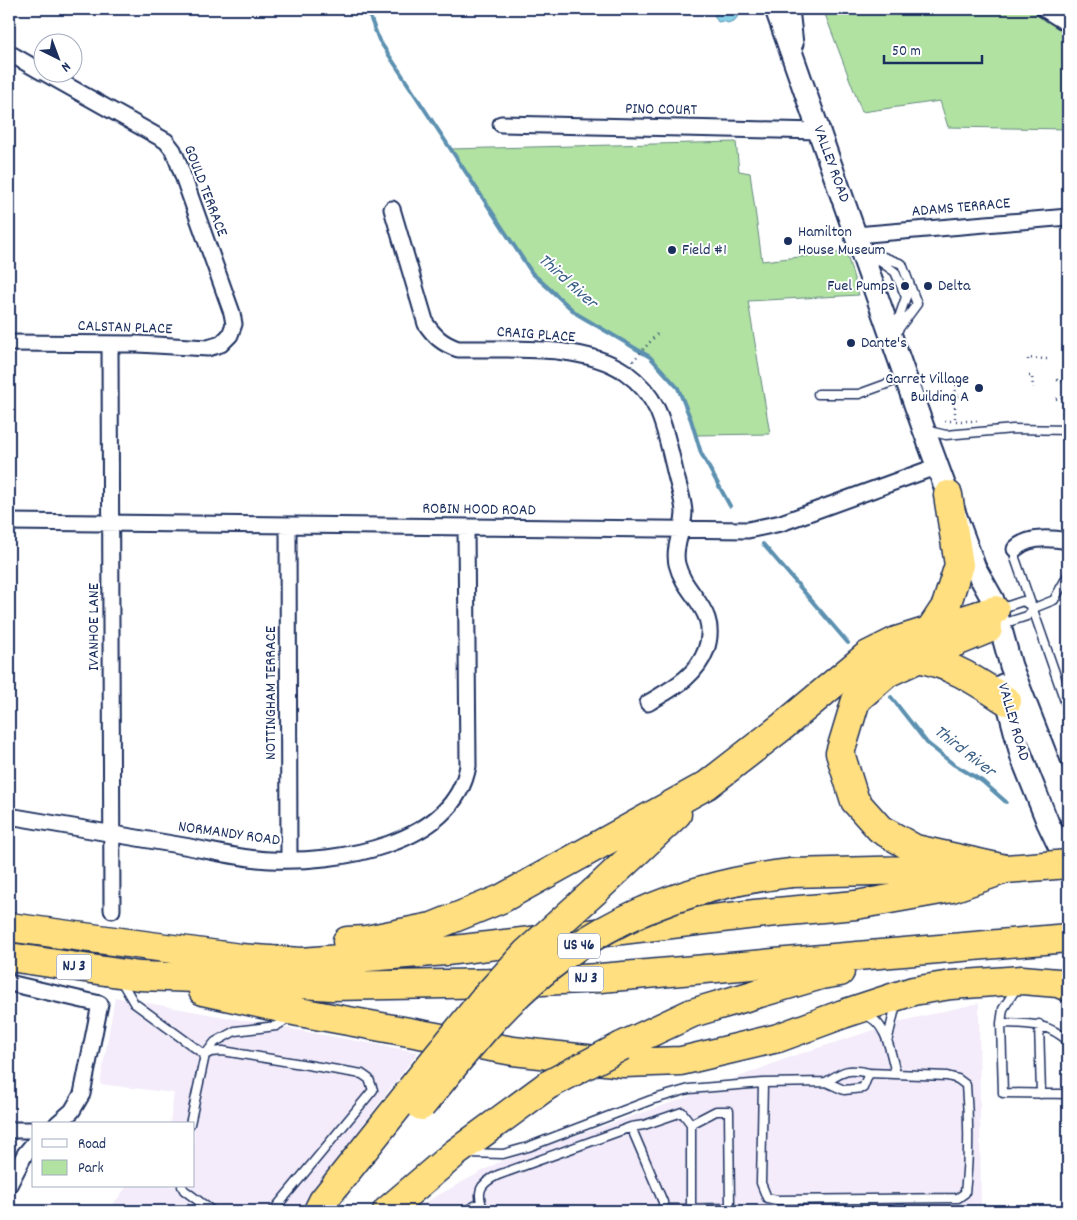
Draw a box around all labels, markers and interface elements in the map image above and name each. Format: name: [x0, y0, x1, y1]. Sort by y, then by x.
north arrow: [32, 32, 82, 82]
scale bar: [884, 32, 982, 64]
text: 50 m: [892, 41, 921, 63]
text: N: [56, 56, 75, 76]
street label: PINO COURT: [625, 98, 698, 122]
street label: VALLEY ROAD: [806, 122, 856, 206]
street label: GOULD TERRACE: [177, 142, 233, 241]
street label: ADAMS TERRACE: [911, 192, 1012, 224]
place label: Hamilton House Museum: [798, 221, 886, 262]
marker: Hamilton House Museum: [782, 235, 794, 247]
place label: Field #1: [682, 239, 727, 262]
marker: Field #1: [666, 244, 678, 256]
water label: Third River: [532, 249, 604, 317]
place label: Fuel Pumps: [827, 275, 895, 298]
place label: Delta: [938, 275, 971, 298]
marker: Fuel Pumps: [899, 280, 911, 292]
marker: Delta: [922, 280, 934, 292]
street label: CALSTAN PLACE: [77, 315, 173, 341]
street label: CRAIG PLACE: [496, 321, 577, 349]
place label: Dante's: [861, 332, 907, 355]
marker: Dante's: [845, 337, 857, 349]
place label: Garret Village Building A: [885, 368, 969, 409]
marker: Garret Village Building A: [973, 382, 985, 394]
street label: ROBIN HOOD ROAD: [422, 498, 536, 522]
street label: IVANHOE LANE: [83, 582, 106, 671]
street label: NOTTINGHAM TERRACE: [260, 625, 283, 760]
street label: VALLEY ROAD: [991, 680, 1035, 764]
water label: Third River: [928, 720, 1002, 785]
street label: NORMANDY ROAD: [177, 815, 281, 853]
road number: US 46: [558, 934, 600, 958]
road number: NJ 3: [56, 954, 92, 980]
road number: NJ 3: [568, 966, 604, 992]
legend: [32, 1122, 195, 1188]
text: Road: [78, 1134, 106, 1156]
text: Park: [78, 1158, 104, 1180]

